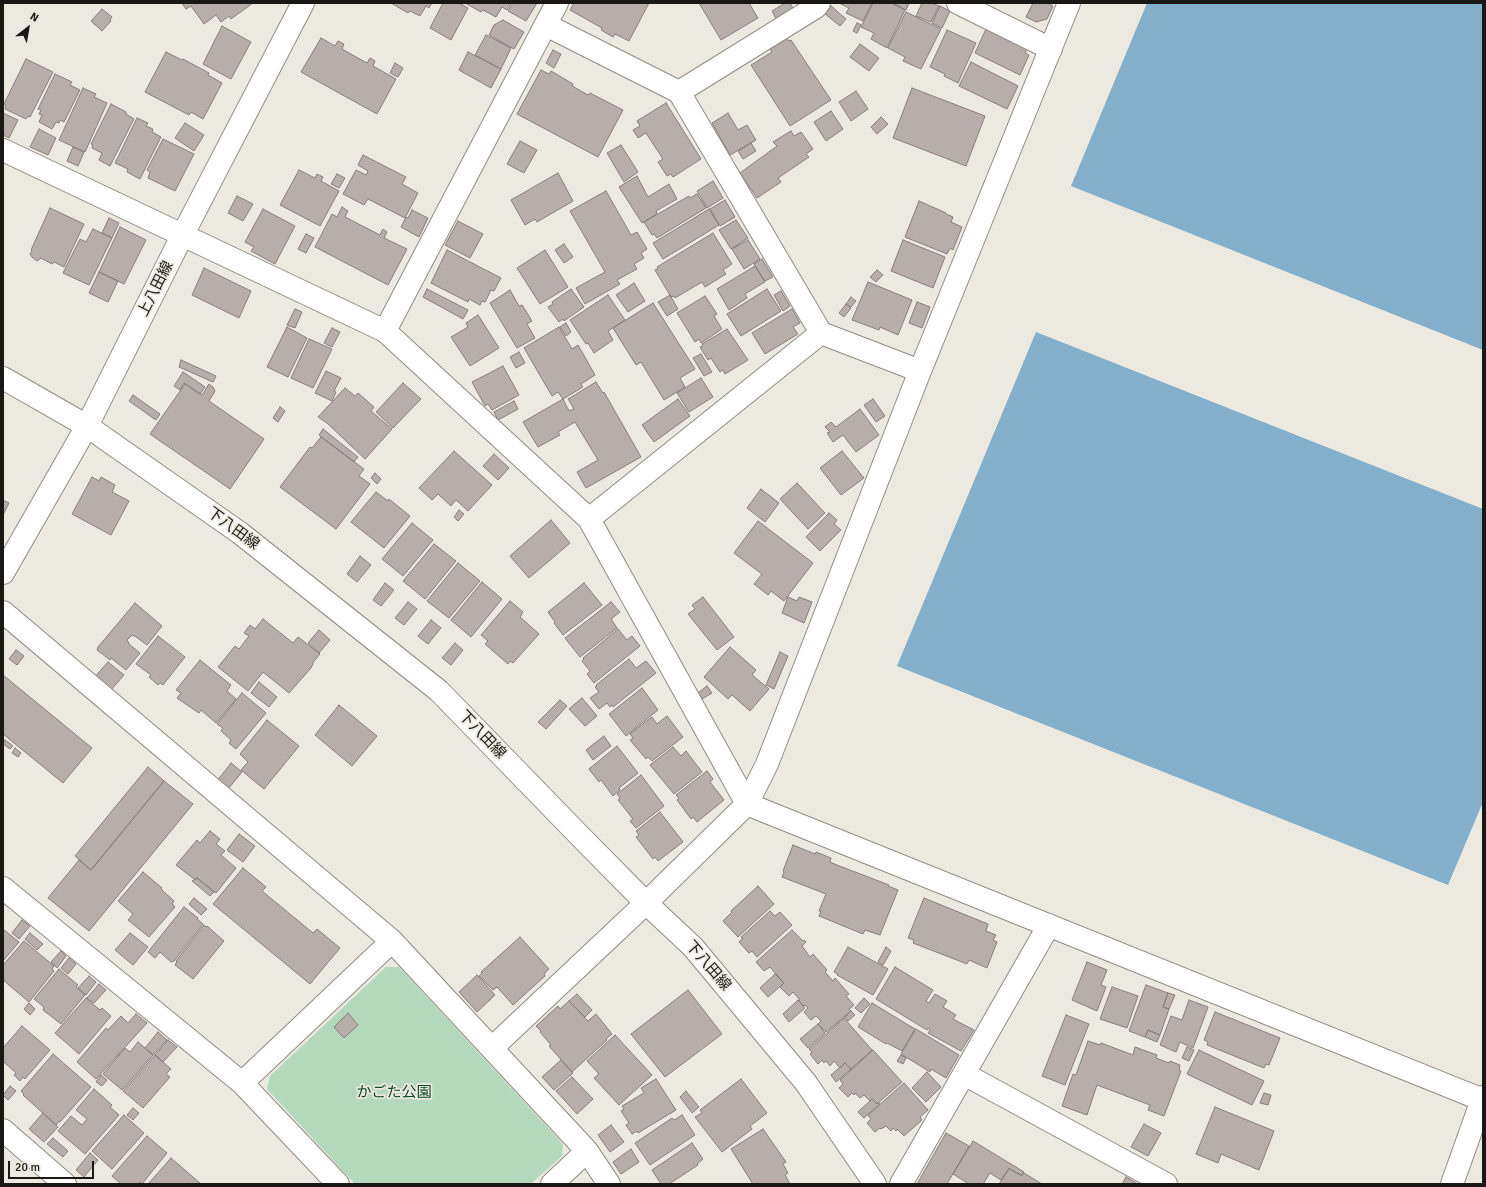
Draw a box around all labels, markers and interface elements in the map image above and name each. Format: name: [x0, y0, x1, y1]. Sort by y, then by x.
north arrow: [8, 8, 48, 48]
text: N: [28, 10, 41, 25]
street label: 上八田線: [134, 258, 178, 320]
street label: 下八田線: [203, 504, 263, 554]
street label: 下八田線: [455, 707, 509, 763]
street label: 下八田線: [682, 937, 734, 995]
park label: かごた公園: [357, 1084, 431, 1102]
scale bar: [10, 1153, 96, 1179]
text: 20 m: [15, 1160, 40, 1175]

